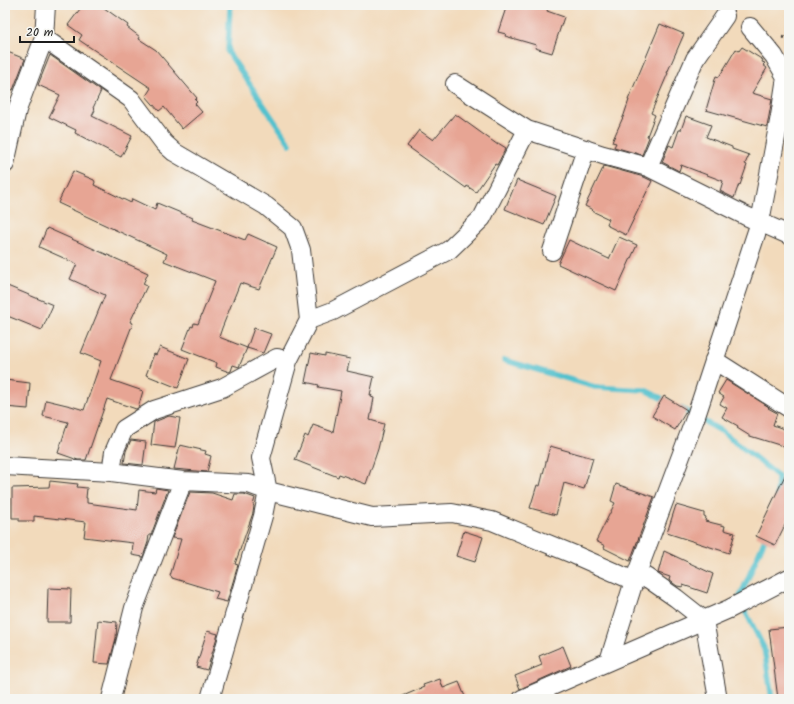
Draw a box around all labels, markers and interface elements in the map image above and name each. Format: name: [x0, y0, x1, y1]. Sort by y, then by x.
scale bar: [20, 18, 74, 44]
text: 20 m: [26, 23, 54, 42]

